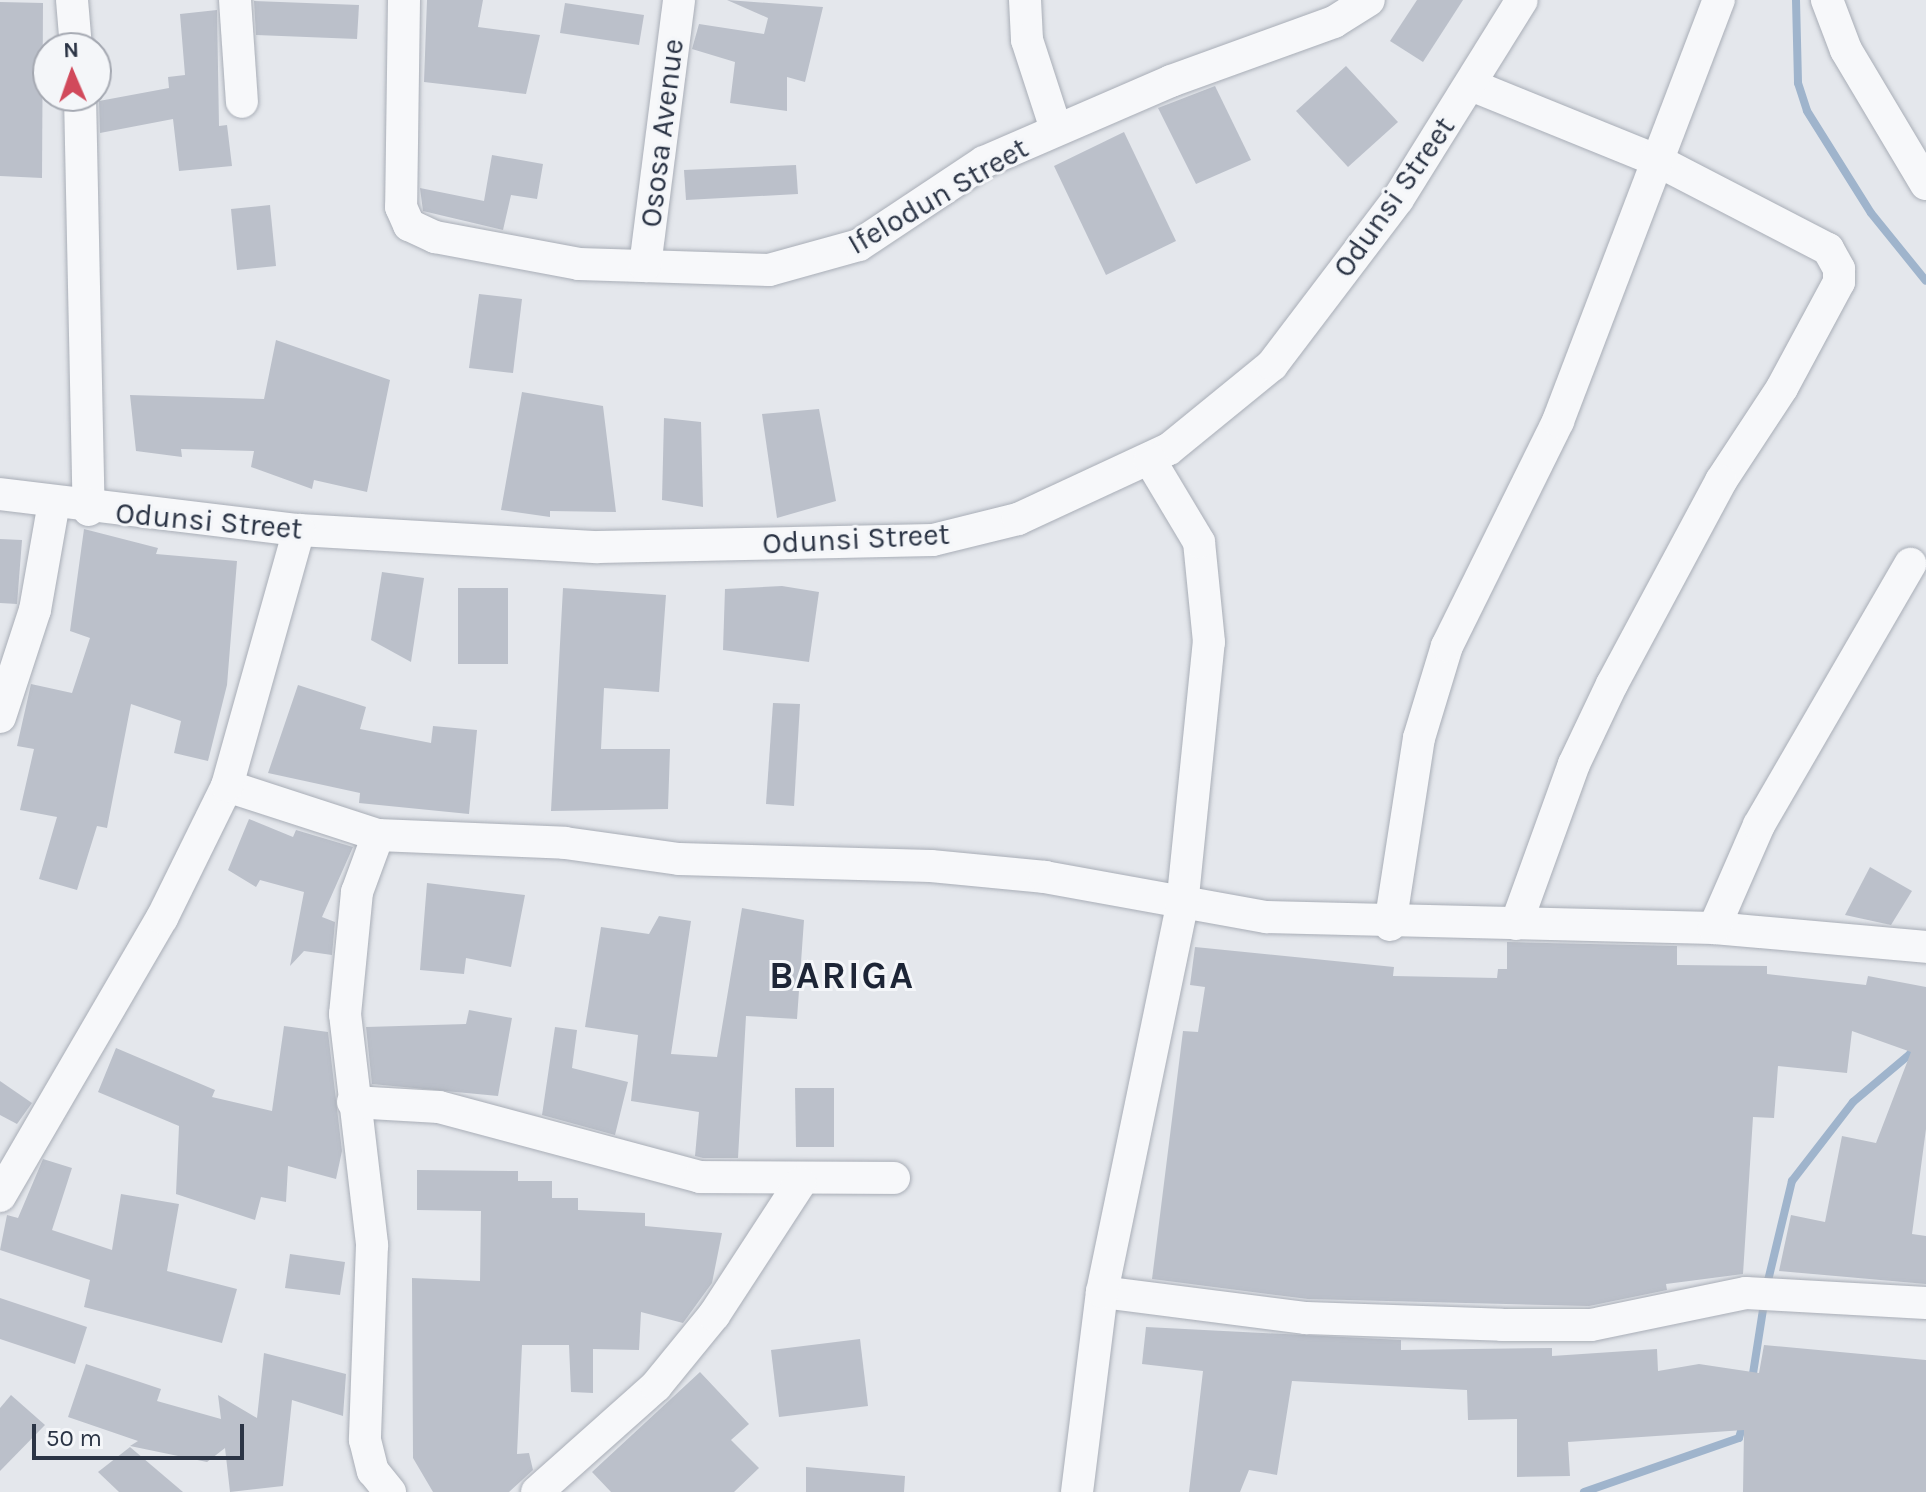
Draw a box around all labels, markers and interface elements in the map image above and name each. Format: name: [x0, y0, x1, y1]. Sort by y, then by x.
north arrow: [32, 32, 112, 112]
text: N: [63, 37, 80, 63]
street label: Ososa Avenue: [633, 37, 691, 229]
street label: Odunsi Street: [1325, 110, 1463, 284]
street label: Ifelodun Street: [841, 130, 1035, 262]
street label: Odunsi Street: [114, 495, 304, 547]
street label: Odunsi Street: [761, 516, 951, 562]
district label: BARIGA: [769, 953, 915, 999]
scale bar: [36, 1408, 248, 1458]
text: 50 m: [46, 1424, 102, 1452]

